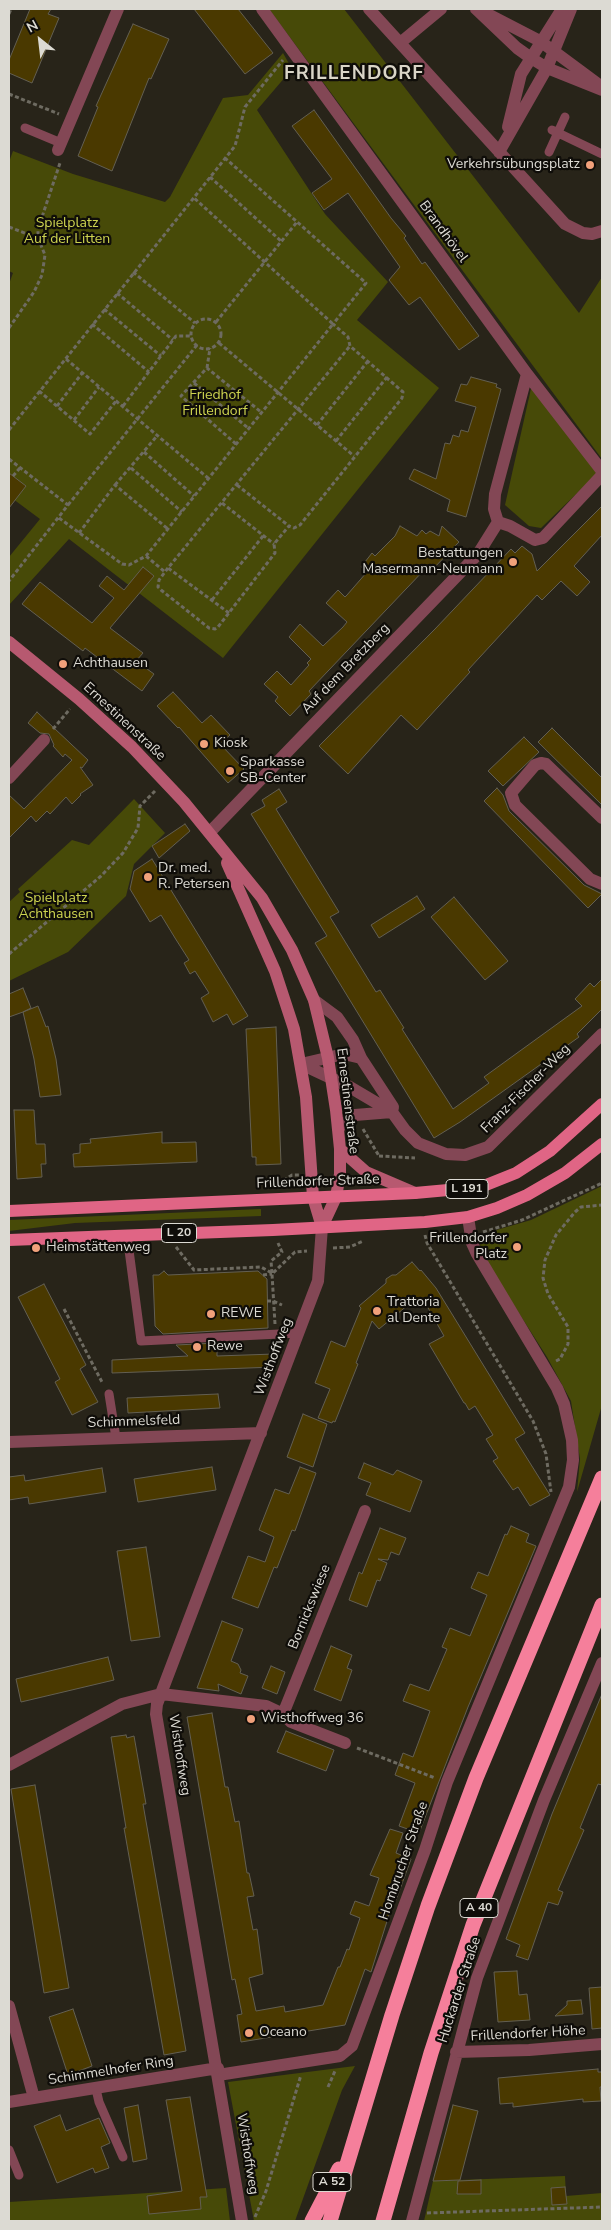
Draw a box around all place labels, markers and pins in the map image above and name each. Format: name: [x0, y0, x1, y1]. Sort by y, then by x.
place label: Verkehrsübungsplatz: [447, 157, 580, 173]
marker: Verkehrsübungsplatz: [584, 159, 596, 171]
place label: Bestattungen Masermann-Neumann: [362, 546, 503, 578]
marker: Bestattungen Masermann-Neumann: [507, 556, 519, 568]
place label: Achthausen: [73, 656, 148, 672]
marker: Achthausen: [57, 658, 69, 670]
place label: Kiosk: [214, 736, 248, 752]
marker: Kiosk: [198, 738, 210, 750]
place label: Sparkasse SB-Center: [240, 755, 306, 788]
marker: Sparkasse SB-Center: [224, 765, 236, 777]
place label: Dr. med. R. Petersen: [158, 861, 230, 894]
marker: Dr. med. R. Petersen: [142, 871, 154, 883]
place label: Frillendorfer Platz: [429, 1231, 507, 1264]
place label: Heimstättenweg: [46, 1240, 151, 1256]
marker: Frillendorfer Platz: [511, 1241, 523, 1253]
marker: Heimstättenweg: [30, 1242, 42, 1254]
place label: Trattoria al Dente: [387, 1295, 440, 1328]
marker: Trattoria al Dente: [371, 1305, 383, 1317]
place label: REWE: [221, 1306, 262, 1322]
marker: REWE: [205, 1308, 217, 1320]
place label: Rewe: [207, 1339, 243, 1355]
marker: Rewe: [191, 1341, 203, 1353]
place label: Wisthoffweg 36: [261, 1711, 364, 1727]
marker: Wisthoffweg 36: [245, 1713, 257, 1725]
place label: Oceano: [259, 2025, 307, 2041]
marker: Oceano: [243, 2027, 255, 2039]

